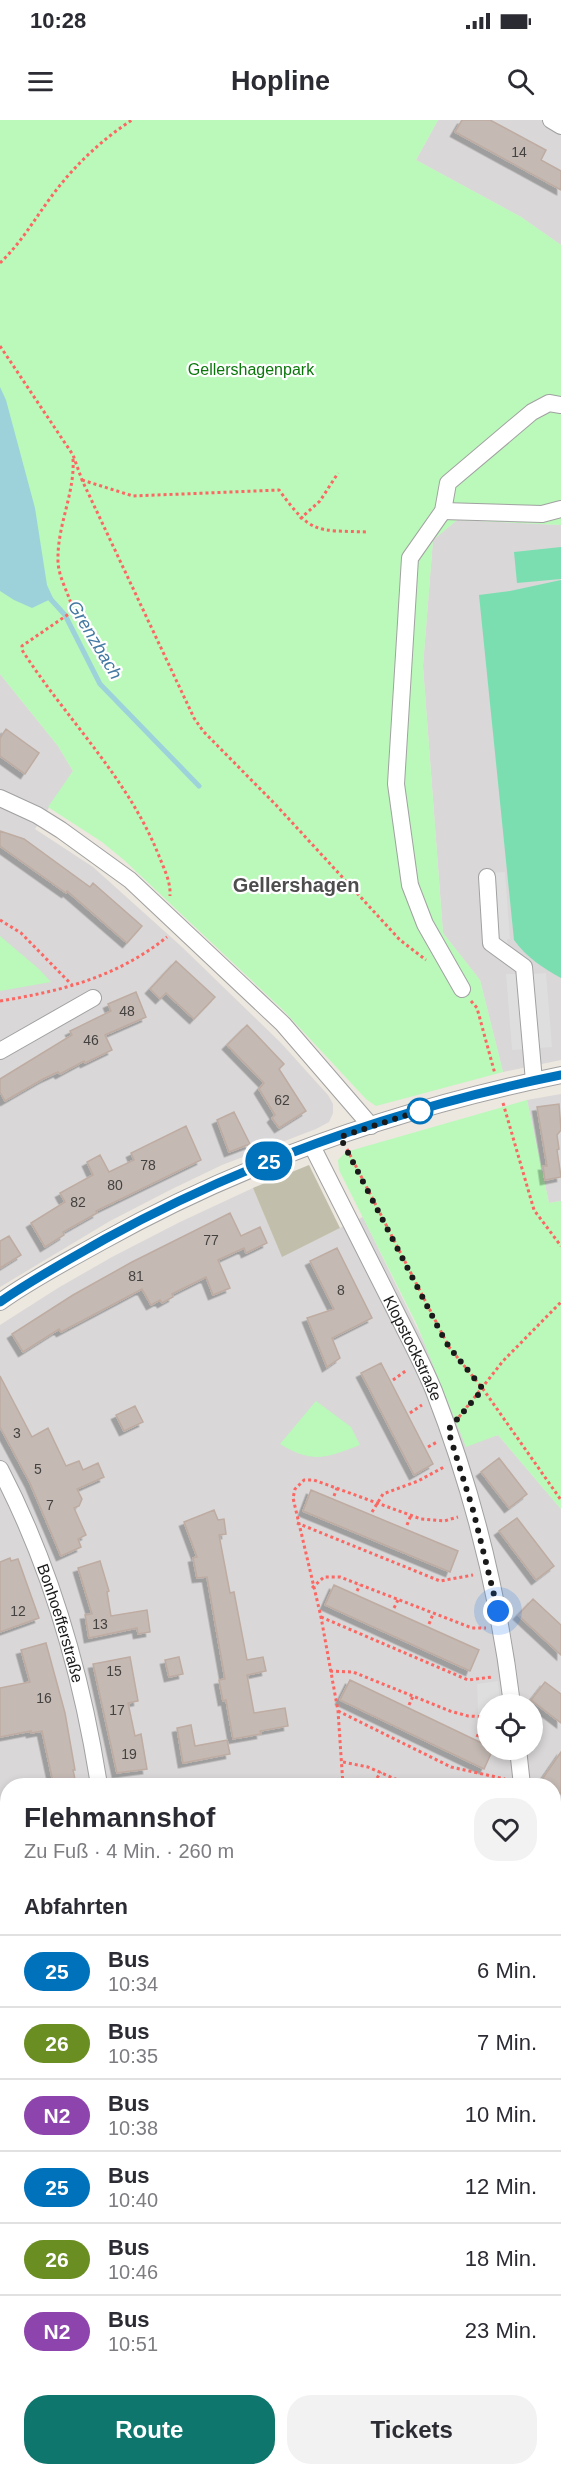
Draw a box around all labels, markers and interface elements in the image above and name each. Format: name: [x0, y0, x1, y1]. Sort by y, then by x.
text: 10:28: [30, 8, 86, 33]
icon: menu: [24, 65, 57, 98]
icon: search: [504, 65, 537, 98]
text: Hopline: [231, 66, 330, 96]
house number: 14: [511, 144, 527, 160]
park label: Gellershagenpark: [188, 361, 315, 378]
water label: Grenzbach: [64, 597, 126, 683]
district label: Gellershagen: [233, 874, 359, 896]
house number: 48: [119, 1003, 135, 1019]
house number: 46: [83, 1032, 99, 1048]
house number: 62: [274, 1092, 290, 1108]
unlabelled marker: [407, 1098, 433, 1124]
line badge: 25: [242, 1142, 296, 1180]
text: 25: [257, 1150, 281, 1173]
house number: 78: [140, 1157, 156, 1173]
house number: 80: [107, 1177, 123, 1193]
house number: 82: [70, 1194, 86, 1210]
house number: 77: [203, 1232, 219, 1248]
house number: 81: [128, 1268, 144, 1284]
house number: 8: [337, 1282, 345, 1298]
street label: Klopstockstraße: [381, 1293, 445, 1403]
house number: 3: [13, 1425, 21, 1441]
house number: 5: [34, 1461, 42, 1477]
house number: 7: [46, 1497, 54, 1513]
street label: Bonhoefferstraße: [34, 1561, 87, 1684]
your location: [483, 1596, 513, 1626]
house number: 12: [10, 1603, 26, 1619]
house number: 13: [92, 1616, 108, 1632]
house number: 15: [106, 1663, 122, 1679]
house number: 16: [36, 1690, 52, 1706]
map controls: [477, 1694, 543, 1760]
button: locate: [477, 1694, 543, 1760]
house number: 17: [109, 1702, 125, 1718]
house number: 19: [121, 1746, 137, 1762]
button: heart: [474, 1798, 537, 1861]
text: Flehmannshof: [24, 1802, 215, 1833]
text: Zu Fuß · 4 Min. · 260 m: [24, 1840, 234, 1862]
text: Abfahrten: [24, 1894, 128, 1919]
text: Bus: [108, 1947, 150, 1972]
text: 6 Min.: [477, 1958, 537, 1983]
text: 25: [45, 1960, 69, 1983]
text: 10:34: [108, 1973, 158, 1995]
text: Bus: [108, 2019, 150, 2044]
text: 7 Min.: [477, 2030, 537, 2055]
text: 26: [45, 2032, 69, 2055]
text: 10:35: [108, 2045, 158, 2067]
text: Bus: [108, 2091, 150, 2116]
text: 10 Min.: [465, 2102, 537, 2127]
text: N2: [44, 2104, 70, 2127]
text: 10:38: [108, 2117, 158, 2139]
text: Bus: [108, 2163, 150, 2188]
text: 12 Min.: [465, 2174, 537, 2199]
text: 25: [45, 2176, 69, 2199]
text: 10:40: [108, 2189, 158, 2211]
text: Bus: [108, 2235, 150, 2260]
text: 18 Min.: [465, 2246, 537, 2271]
text: 26: [45, 2248, 69, 2271]
text: 10:46: [108, 2261, 158, 2283]
text: Bus: [108, 2307, 150, 2332]
text: 23 Min.: [465, 2318, 537, 2343]
text: N2: [44, 2320, 70, 2343]
text: 10:51: [108, 2333, 158, 2355]
button: Route: [24, 2395, 275, 2464]
button: Tickets: [287, 2395, 537, 2464]

